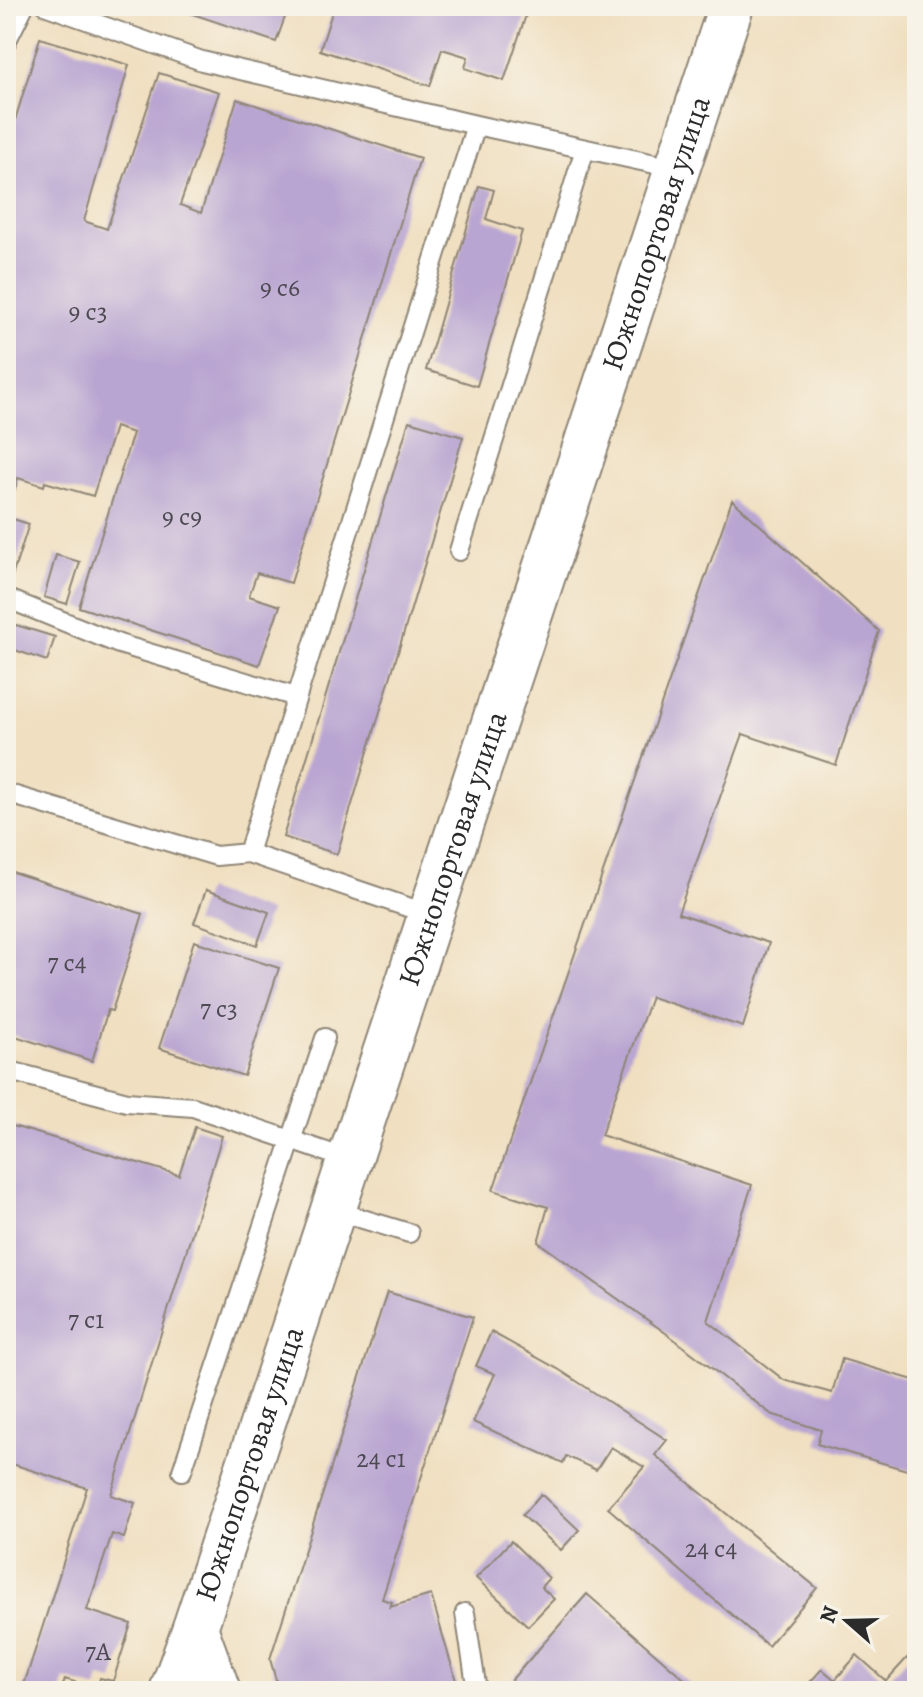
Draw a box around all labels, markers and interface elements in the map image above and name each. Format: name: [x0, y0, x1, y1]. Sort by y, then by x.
street label: Южнопортовая улица: [592, 91, 720, 376]
house number: 9 с6: [260, 270, 300, 305]
house number: 9 с3: [68, 294, 108, 329]
house number: 9 с9: [162, 499, 202, 534]
street label: Южнопортовая улица: [389, 706, 517, 991]
house number: 7 с4: [47, 945, 87, 980]
house number: 7 c3: [200, 991, 238, 1026]
house number: 7 с1: [68, 1302, 104, 1337]
street label: Южнопортовая улица: [185, 1321, 313, 1606]
house number: 24 с1: [356, 1441, 406, 1476]
house number: 24 с4: [685, 1531, 737, 1566]
north arrow: [807, 1581, 887, 1661]
text: N: [812, 1602, 846, 1627]
house number: 7А: [85, 1634, 112, 1669]

